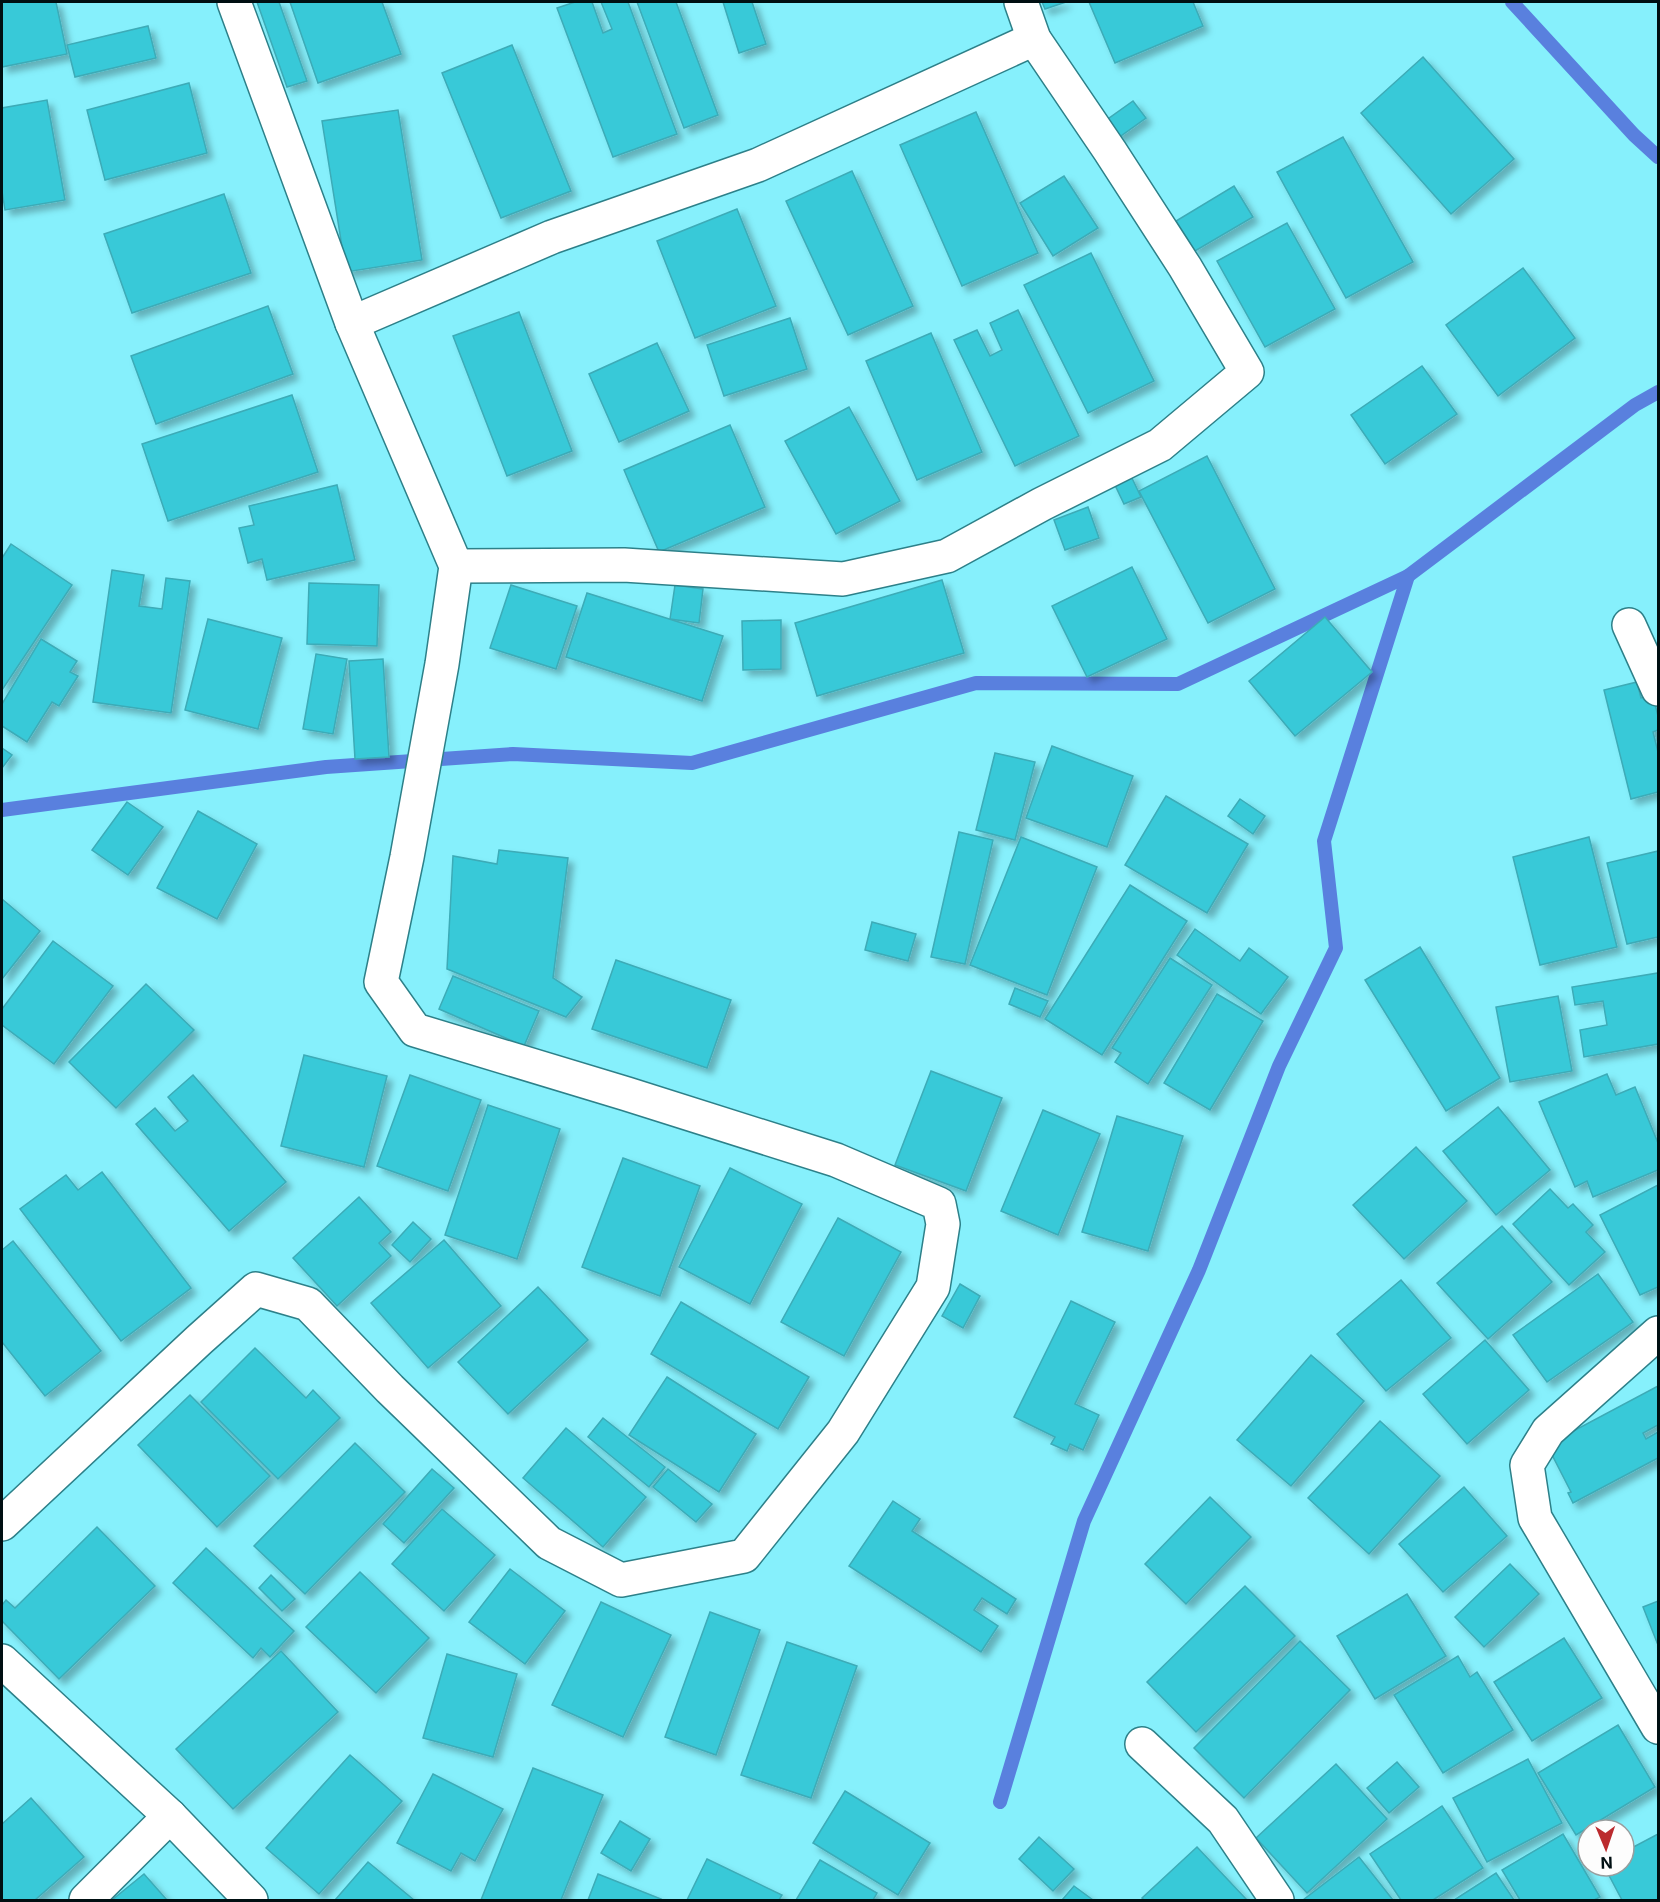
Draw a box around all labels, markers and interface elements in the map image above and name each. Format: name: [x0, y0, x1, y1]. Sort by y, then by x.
north arrow: [1576, 1818, 1636, 1878]
text: N: [1600, 1853, 1613, 1873]

